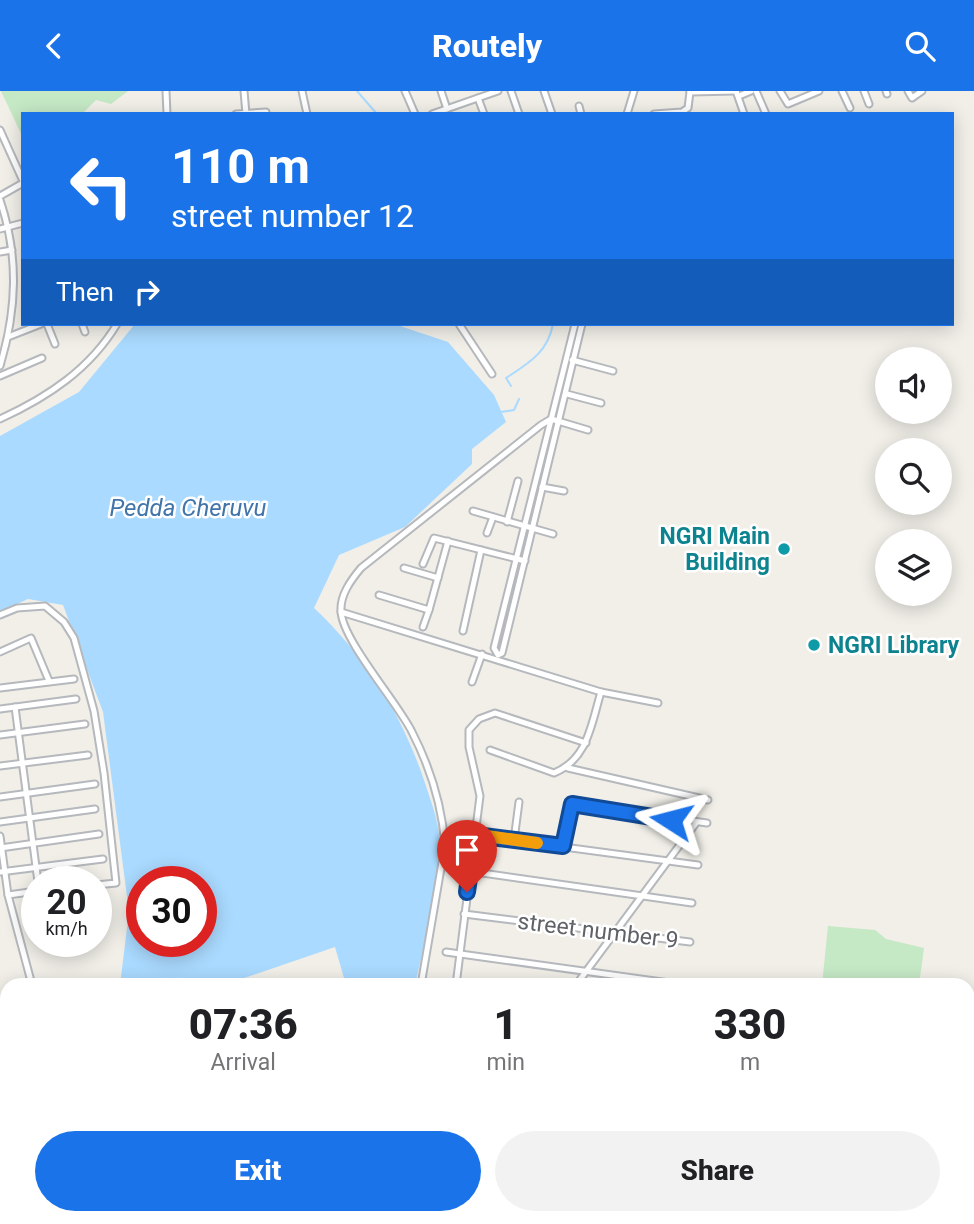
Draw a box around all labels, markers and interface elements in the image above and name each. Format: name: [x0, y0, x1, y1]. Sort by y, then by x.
icon: back: [35, 27, 73, 65]
text: Routely: [432, 27, 542, 65]
icon: search: [901, 27, 939, 65]
text: 110 m: [171, 138, 310, 195]
icon: left: [56, 140, 147, 231]
text: street number 12: [171, 197, 414, 235]
icon: right: [128, 273, 166, 311]
text: Then: [56, 277, 114, 307]
map controls: [875, 347, 952, 606]
button: sound: [875, 347, 952, 424]
button: search: [875, 438, 952, 515]
water label: Pedda Cheruvu: [110, 494, 267, 522]
place label: NGRI Main Building: [659, 523, 770, 576]
button: layers: [875, 529, 952, 606]
marker: NGRI Main Building: [776, 541, 792, 557]
place label: NGRI Library: [828, 632, 960, 659]
marker: NGRI Library: [806, 637, 822, 653]
position arrow: [634, 783, 708, 857]
pin: [437, 820, 497, 892]
icon: arrive: [448, 831, 486, 869]
speed limit sign: 30: [126, 866, 217, 957]
text: 20: [46, 882, 87, 923]
street label: street number 9: [516, 908, 680, 954]
text: km/h: [45, 918, 88, 939]
text: 07:36: [189, 1000, 298, 1049]
text: 1: [494, 1000, 518, 1049]
text: 330: [714, 1000, 786, 1049]
text: Arrival: [211, 1049, 276, 1076]
text: min: [486, 1049, 525, 1076]
text: m: [740, 1049, 760, 1076]
button: Exit: [35, 1131, 481, 1211]
button: Share: [495, 1131, 940, 1211]

